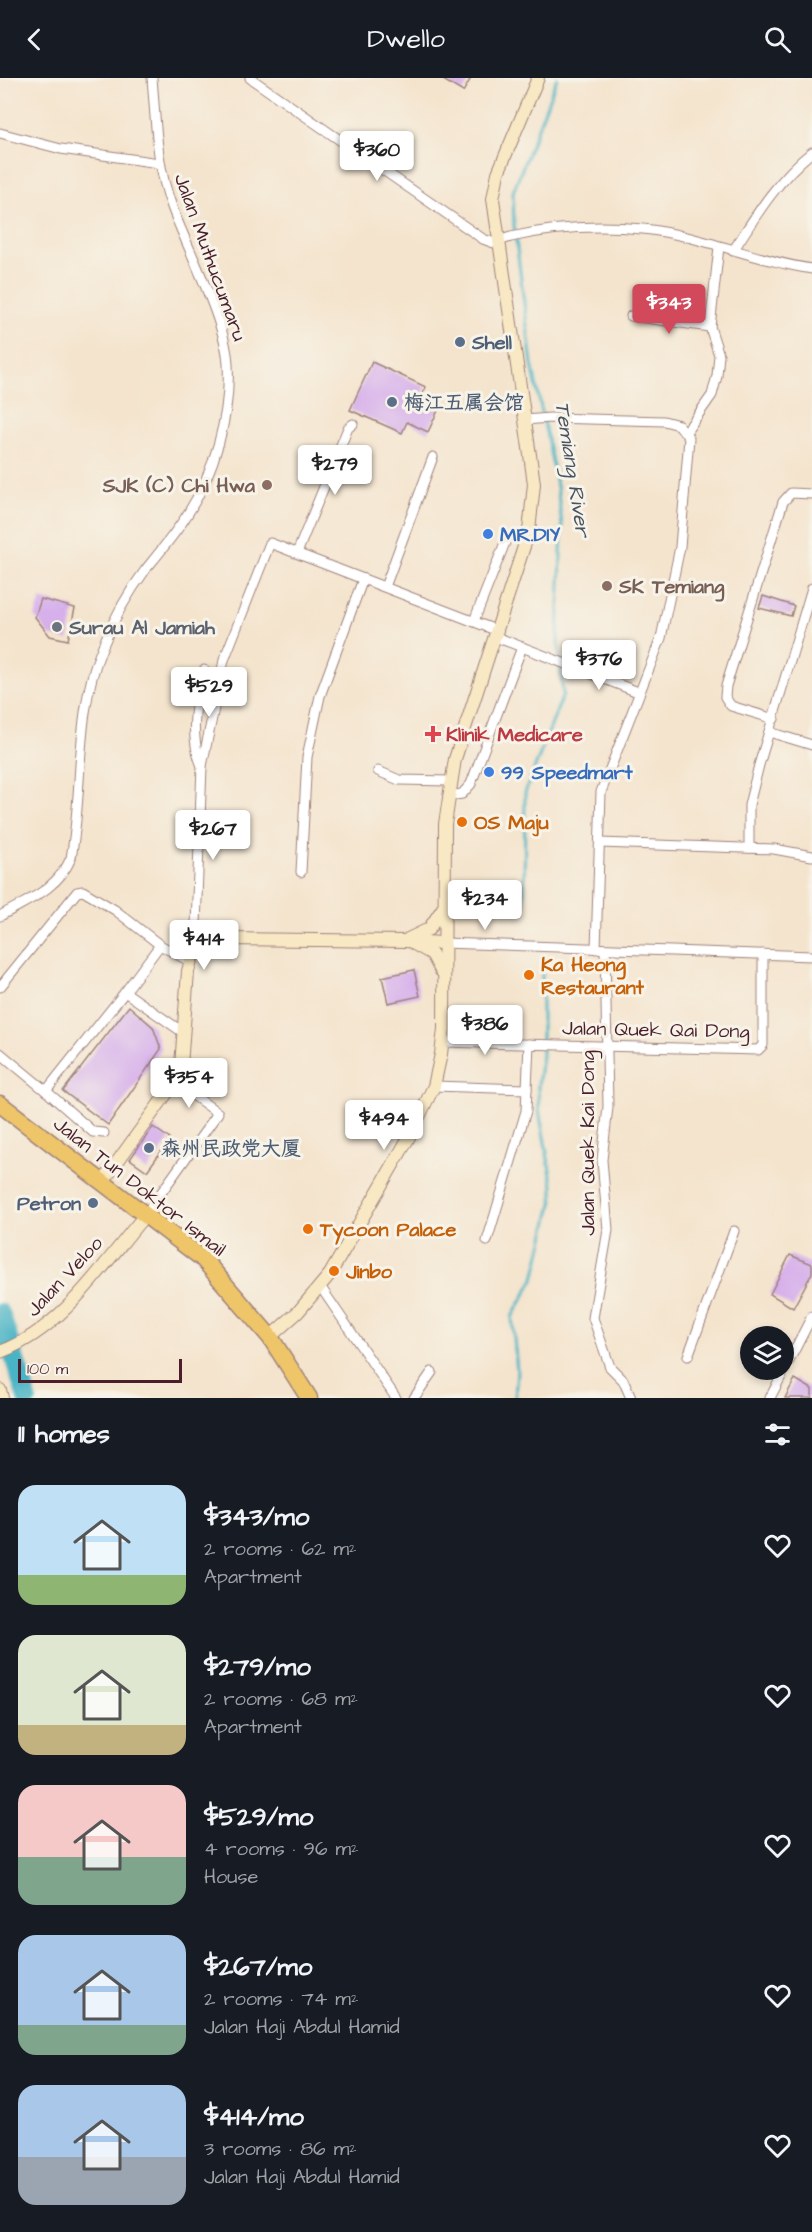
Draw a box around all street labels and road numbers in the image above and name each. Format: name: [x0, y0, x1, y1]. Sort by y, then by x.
street label: Jalan Muthucumaru: [167, 170, 253, 345]
street label: Jalan Quek Qai Dong: [562, 1014, 750, 1047]
street label: Jalan Quek Kai Dong: [574, 1050, 603, 1236]
street label: Jalan Tun Doktor Ismail: [47, 1110, 232, 1263]
street label: Jalan Veloo: [20, 1230, 109, 1323]

